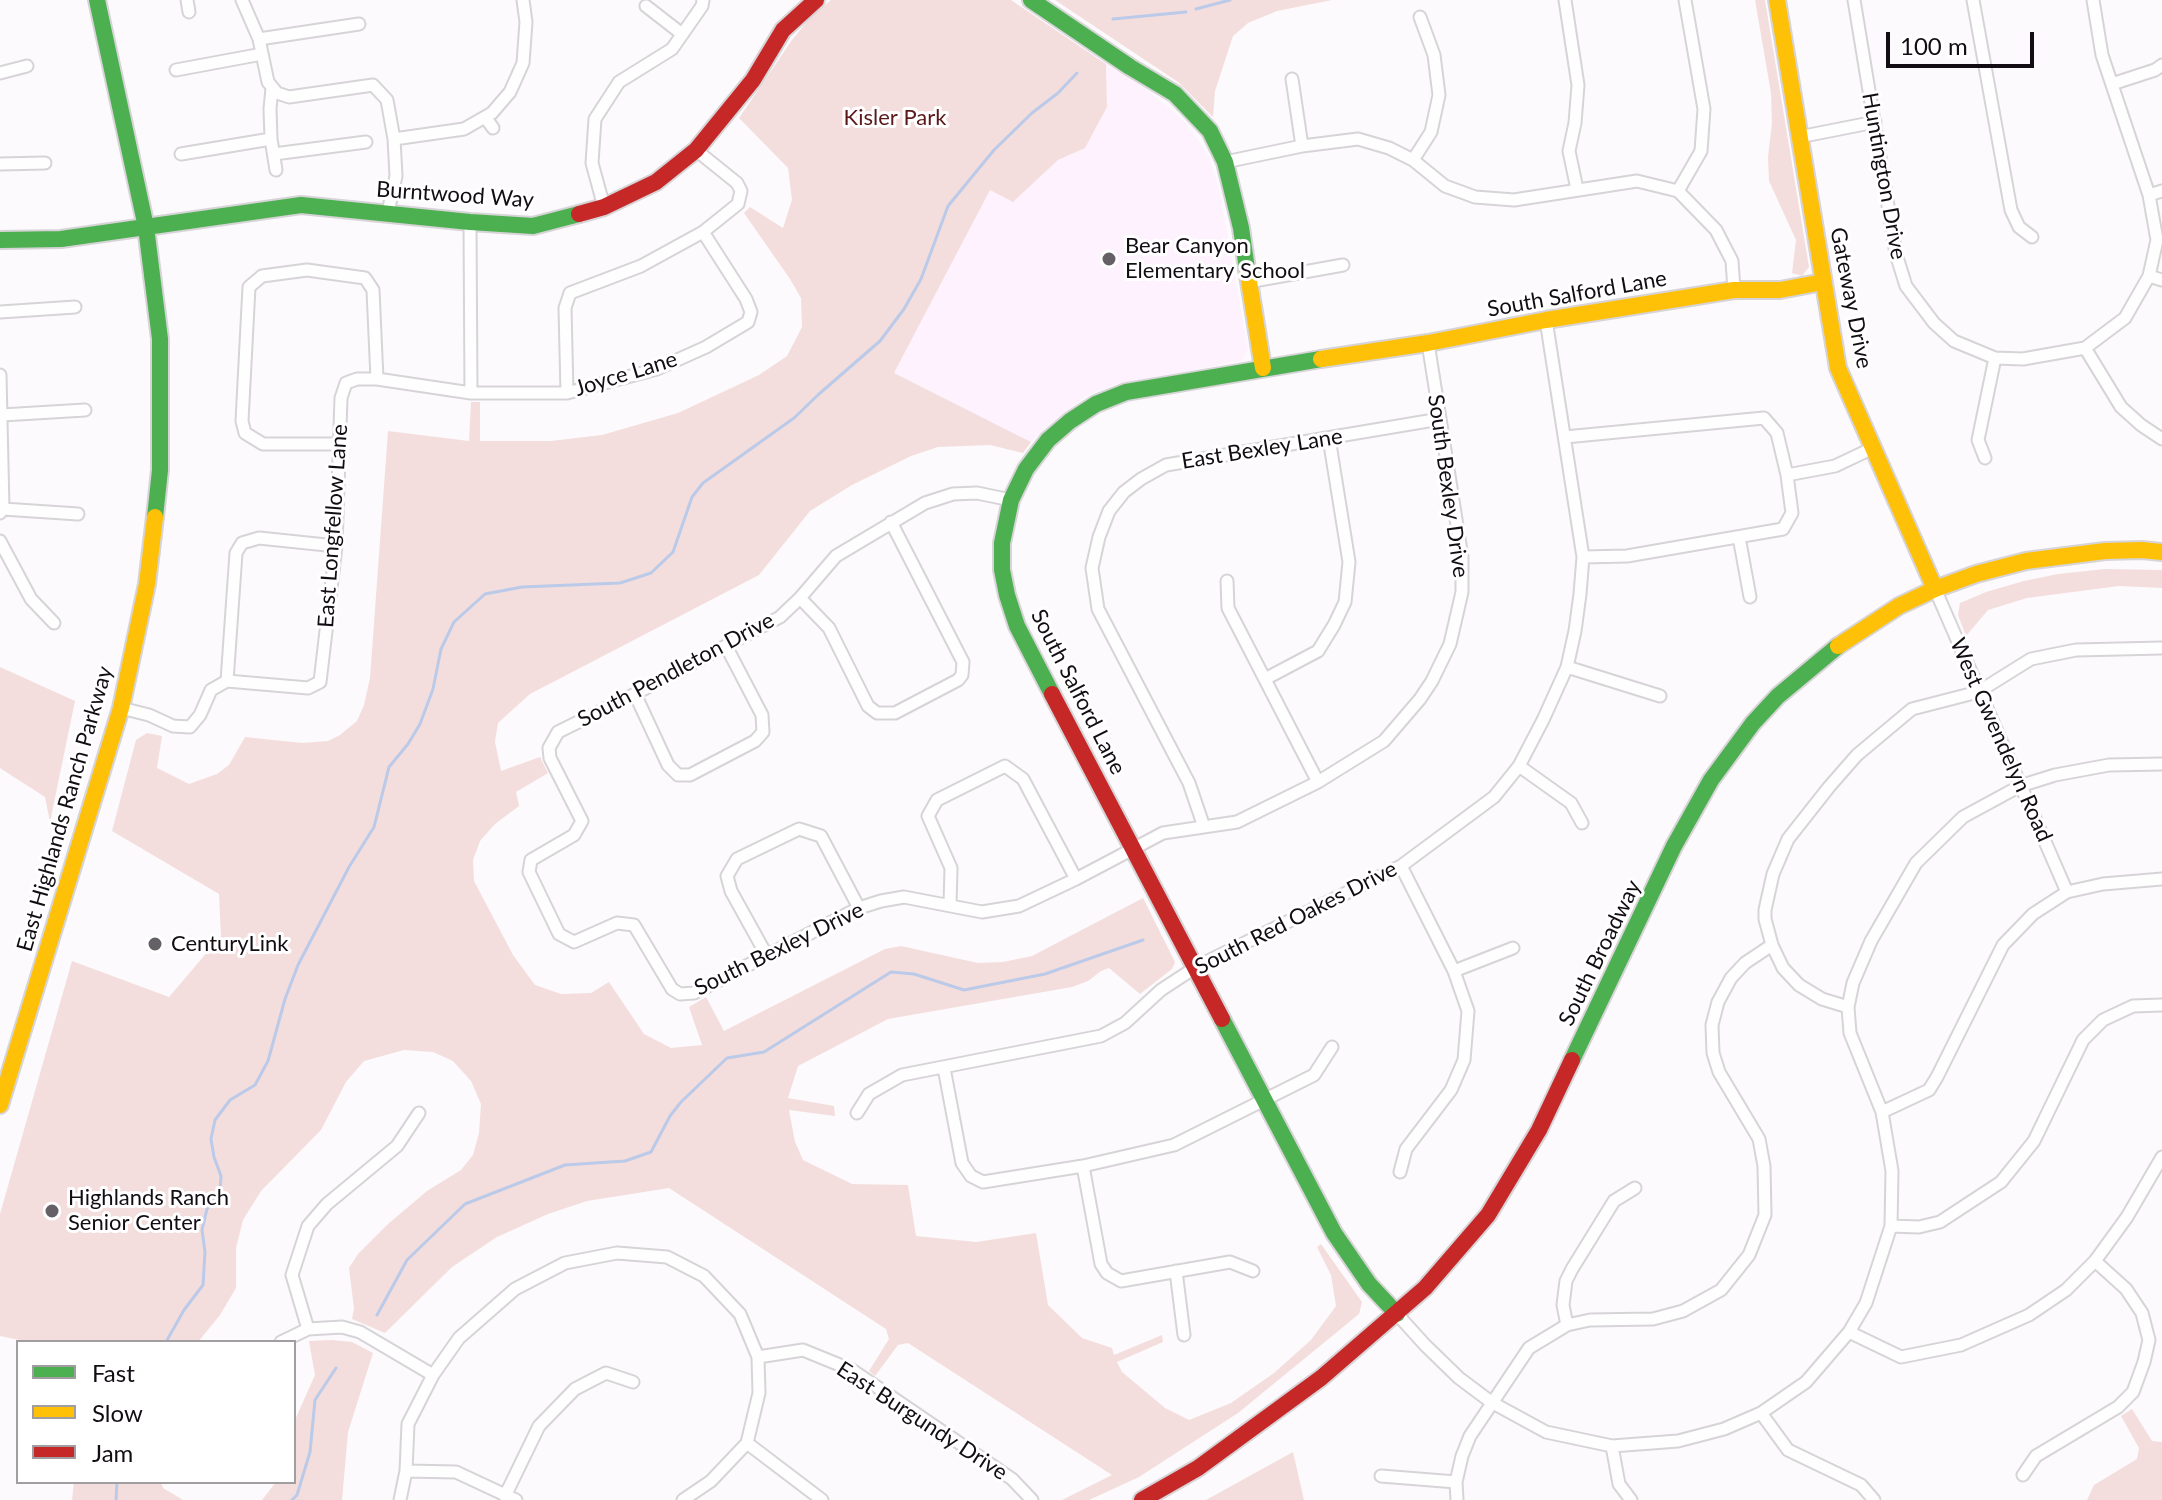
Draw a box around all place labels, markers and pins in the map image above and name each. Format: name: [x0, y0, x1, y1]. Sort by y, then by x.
place label: Bear Canyon Elementary School: [1125, 233, 1305, 284]
marker: Bear Canyon Elementary School: [1100, 250, 1118, 268]
place label: CenturyLink: [171, 931, 289, 957]
marker: CenturyLink: [146, 935, 164, 953]
place label: Highlands Ranch Senior Center: [68, 1185, 229, 1236]
marker: Highlands Ranch Senior Center: [43, 1202, 61, 1220]

